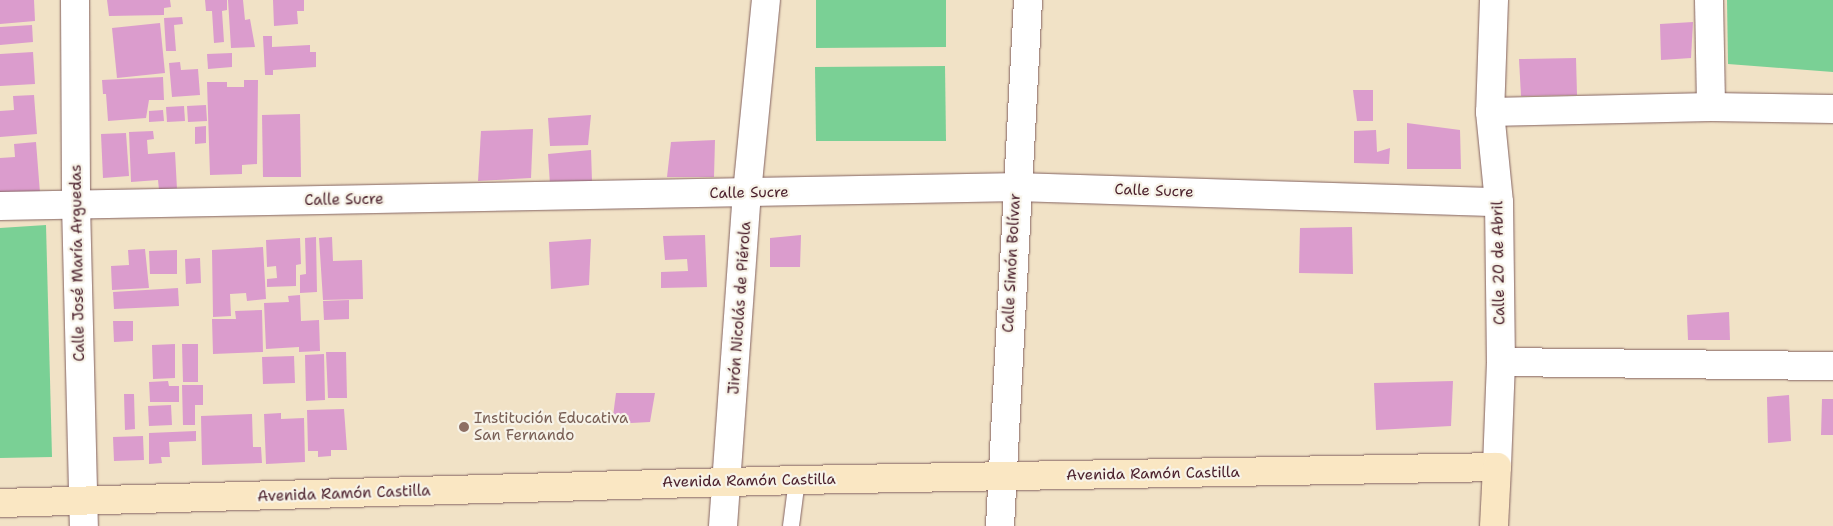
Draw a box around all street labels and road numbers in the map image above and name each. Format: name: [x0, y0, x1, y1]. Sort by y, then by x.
street label: Calle José María Arguedas: [67, 164, 89, 362]
street label: Calle Sucre: [1114, 181, 1194, 201]
street label: Calle Sucre: [709, 183, 789, 203]
street label: Calle Sucre: [304, 190, 384, 210]
street label: Calle Simón Bolívar: [999, 193, 1025, 333]
street label: Calle 20 de Abril: [1489, 201, 1509, 325]
street label: Jirón Nicolás de Piérola: [725, 221, 755, 395]
street label: Avenida Ramón Castilla: [1066, 463, 1240, 485]
street label: Avenida Ramón Castilla: [662, 470, 836, 492]
street label: Avenida Ramón Castilla: [257, 482, 431, 506]

